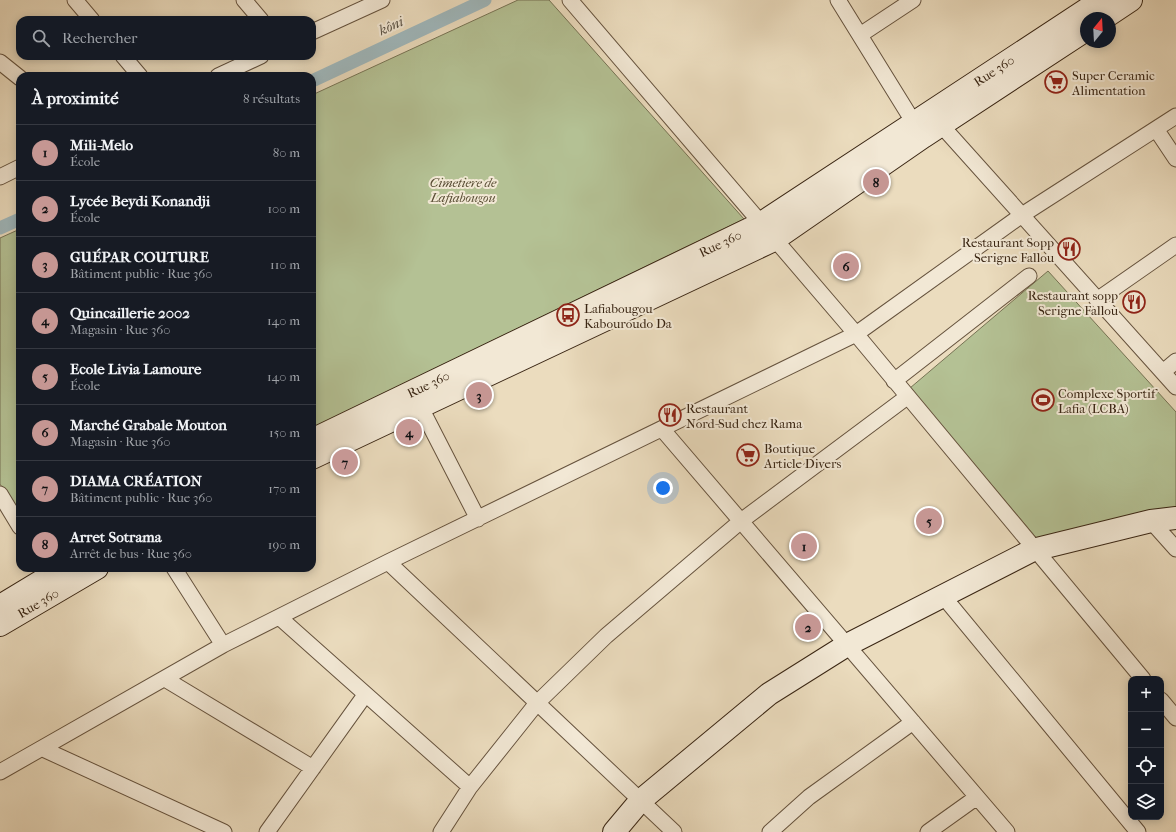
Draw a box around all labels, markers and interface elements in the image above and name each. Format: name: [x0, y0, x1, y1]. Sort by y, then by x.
north arrow: [1080, 12, 1116, 48]
water label: kôni: [375, 13, 407, 39]
search box: [16, 16, 316, 60]
icon: search: [30, 27, 52, 49]
text: Rechercher: [62, 29, 137, 47]
street label: Rue 360: [971, 52, 1017, 89]
place label: Super Ceramic Alimentation: [1071, 68, 1155, 98]
supermarket icon: Super Ceramic Alimentation: [1043, 69, 1069, 95]
text: À proximité: [32, 88, 119, 108]
text: 8 résultats: [243, 91, 300, 106]
text: Mili-Melo: [70, 136, 133, 154]
text: 1: [43, 145, 47, 160]
text: 80 m: [273, 145, 300, 160]
text: École: [70, 154, 100, 169]
pin: 8: [863, 167, 889, 197]
park label: Cimetiere de Lafiabougou: [429, 175, 497, 205]
text: Lycée Beydi Konandji: [70, 192, 210, 210]
text: 2: [42, 201, 48, 216]
text: 100 m: [267, 201, 300, 216]
text: École: [70, 210, 100, 225]
street label: Rue 360: [696, 227, 744, 260]
place label: Restaurant Sopp Serigne Fallou: [962, 235, 1055, 265]
restaurant icon: Restaurant Sopp Serigne Fallou: [1056, 236, 1082, 262]
text: GUÉPAR COUTURE: [70, 248, 209, 266]
pin: 6: [833, 251, 859, 281]
text: 3: [42, 257, 48, 272]
text: 110 m: [270, 257, 300, 272]
text: Bâtiment public · Rue 360: [70, 266, 213, 281]
place label: Restaurant sopp Serigne Fallou: [1028, 288, 1119, 318]
restaurant icon: Restaurant sopp Serigne Fallou: [1121, 289, 1147, 315]
place label: Lafiabougou Kabouroudo Da: [584, 301, 673, 331]
bus stop icon: Lafiabougou Kabouroudo Da: [555, 302, 581, 328]
text: Quincaillerie 2002: [70, 304, 190, 322]
text: 4: [41, 313, 49, 328]
text: 140 m: [267, 313, 300, 328]
text: Magasin · Rue 360: [70, 322, 171, 337]
text: Ecole Livia Lamoure: [70, 360, 201, 378]
street label: Rue 360: [405, 367, 452, 401]
text: 5: [42, 369, 48, 384]
text: 140 m: [267, 369, 300, 384]
text: École: [70, 378, 100, 393]
pin: 3: [466, 380, 492, 410]
place label: Complexe Sportif Lafia (LCBA): [1058, 386, 1158, 416]
sports icon: Complexe Sportif Lafia (LCBA): [1030, 387, 1056, 413]
place label: Restaurant Nord-Sud chez Rama: [686, 401, 803, 431]
restaurant icon: Restaurant Nord-Sud chez Rama: [657, 402, 683, 428]
text: Marché Grabale Mouton: [70, 416, 227, 434]
pin: 4: [396, 417, 422, 447]
text: 6: [41, 425, 49, 440]
text: 150 m: [269, 425, 300, 440]
text: Magasin · Rue 360: [70, 434, 171, 449]
place label: Boutique Article Divers: [763, 441, 842, 471]
supermarket icon: Boutique Article Divers: [735, 442, 761, 468]
pin: 7: [332, 447, 358, 477]
text: DIAMA CRÉATION: [70, 472, 202, 490]
your location: [653, 478, 673, 498]
text: 7: [42, 481, 48, 496]
text: 170 m: [268, 481, 300, 496]
text: Bâtiment public · Rue 360: [70, 490, 213, 505]
pin: 5: [916, 506, 942, 536]
text: Arret Sotrama: [70, 528, 162, 546]
pin: 1: [791, 531, 817, 561]
text: 8: [42, 537, 48, 552]
text: 190 m: [268, 537, 300, 552]
text: Arrêt de bus · Rue 360: [70, 546, 192, 561]
street label: Rue 360: [15, 585, 61, 621]
pin: 2: [795, 612, 821, 642]
map controls: [1128, 676, 1164, 820]
button: +: [1128, 676, 1164, 712]
button: −: [1128, 712, 1164, 748]
button: locate: [1128, 748, 1164, 784]
button: layers: [1128, 784, 1164, 820]

